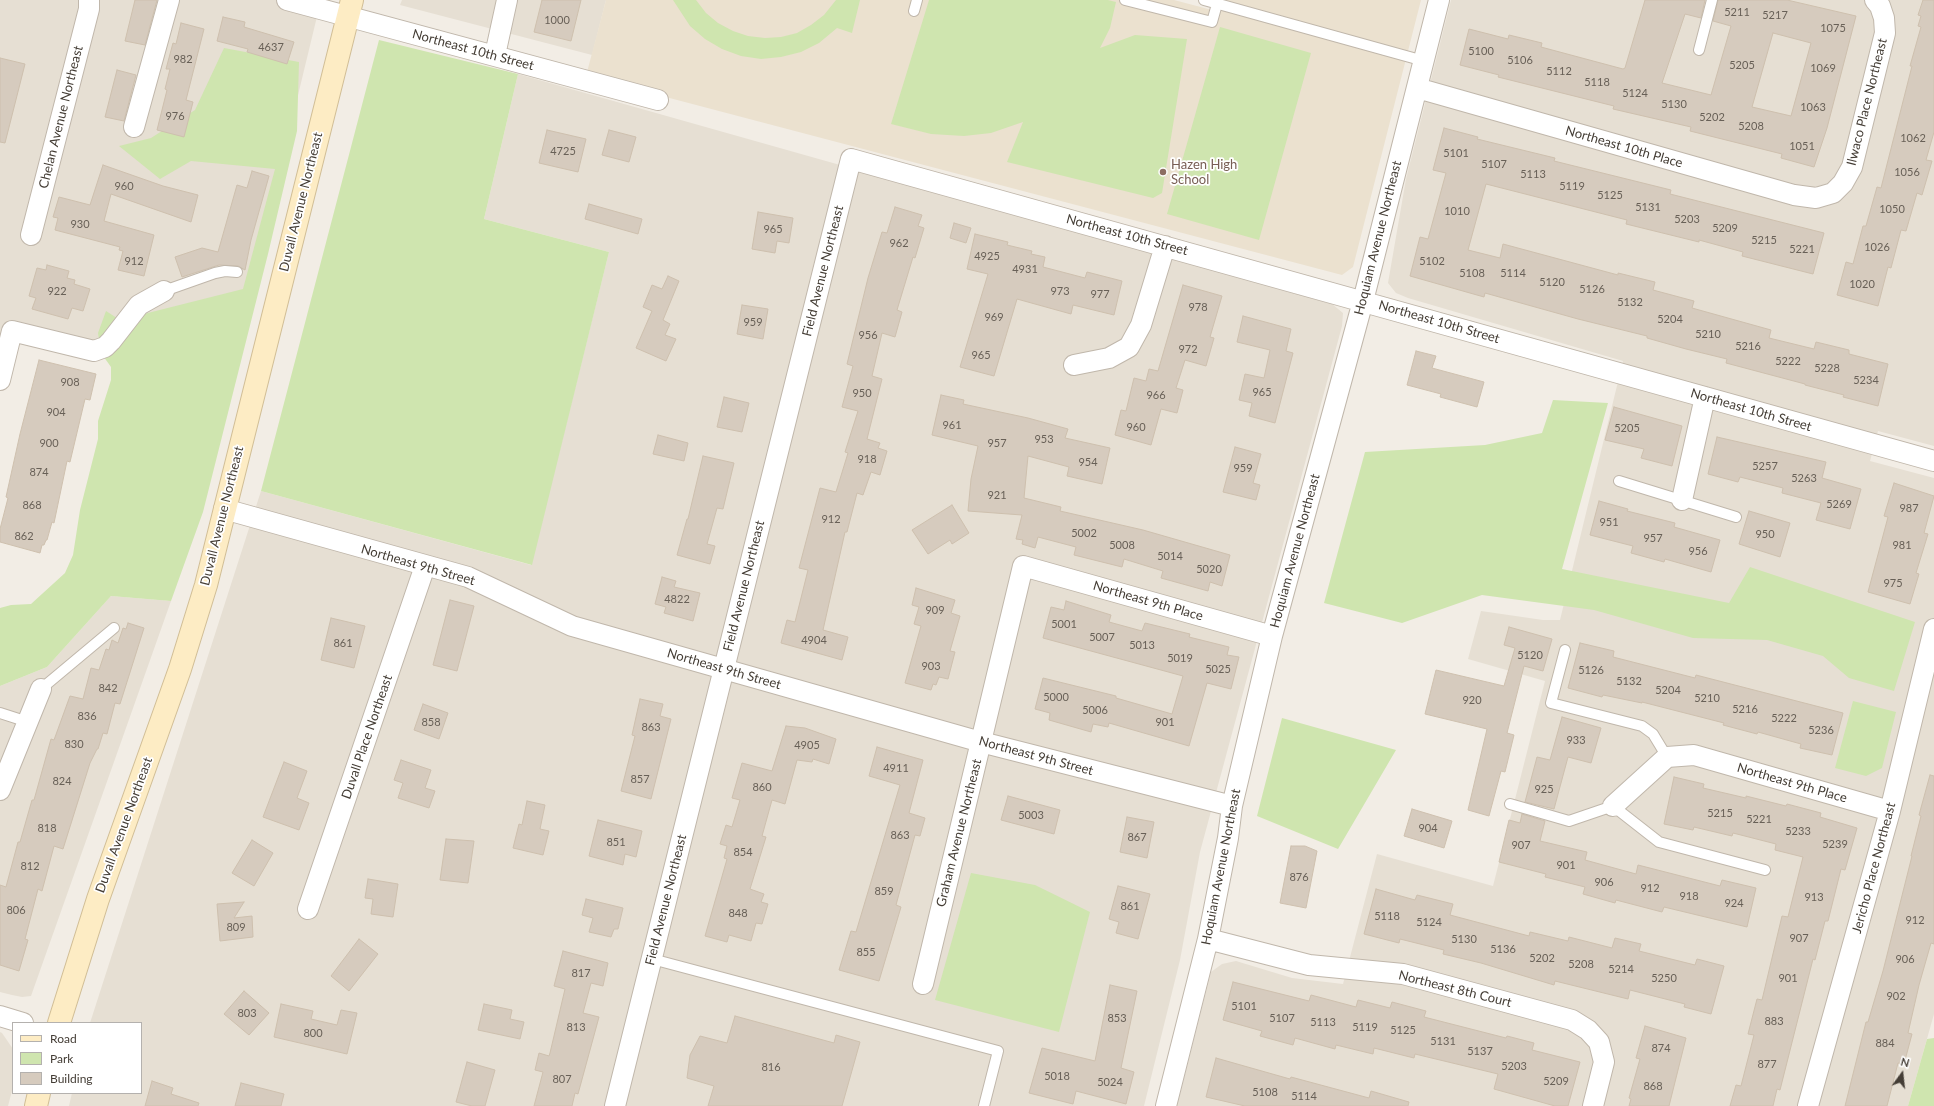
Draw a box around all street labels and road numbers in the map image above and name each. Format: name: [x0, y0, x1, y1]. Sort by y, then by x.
street label: Northeast 10th Street: [410, 26, 536, 74]
street label: Ilwaco Place Northeast: [1844, 37, 1890, 167]
street label: Chelan Avenue Northeast: [36, 44, 86, 190]
street label: Northeast 10th Place: [1564, 123, 1684, 171]
street label: Duvall Avenue Northeast: [276, 131, 326, 273]
street label: Hoquiam Avenue Northeast: [1351, 159, 1405, 317]
street label: Field Avenue Northeast: [799, 204, 847, 338]
street label: Northeast 10th Street: [1064, 211, 1190, 259]
street label: Northeast 10th Street: [1377, 297, 1501, 347]
street label: Northeast 10th Street: [1689, 385, 1813, 435]
street label: Duvall Avenue Northeast: [197, 445, 247, 587]
street label: Hoquiam Avenue Northeast: [1267, 472, 1323, 630]
street label: Field Avenue Northeast: [720, 519, 768, 653]
street label: Northeast 9th Street: [359, 541, 477, 589]
street label: Northeast 9th Place: [1091, 578, 1205, 624]
street label: Northeast 9th Street: [665, 645, 783, 693]
street label: Duvall Place Northeast: [338, 673, 396, 801]
street label: Northeast 9th Street: [977, 733, 1095, 779]
street label: Duvall Avenue Northeast: [92, 755, 156, 895]
street label: Graham Avenue Northeast: [933, 757, 985, 909]
street label: Northeast 9th Place: [1735, 760, 1849, 806]
street label: Hoquiam Avenue Northeast: [1198, 787, 1244, 947]
street label: Jericho Place Northeast: [1849, 801, 1899, 935]
street label: Field Avenue Northeast: [642, 833, 690, 967]
street label: Northeast 8th Court: [1397, 967, 1513, 1011]

